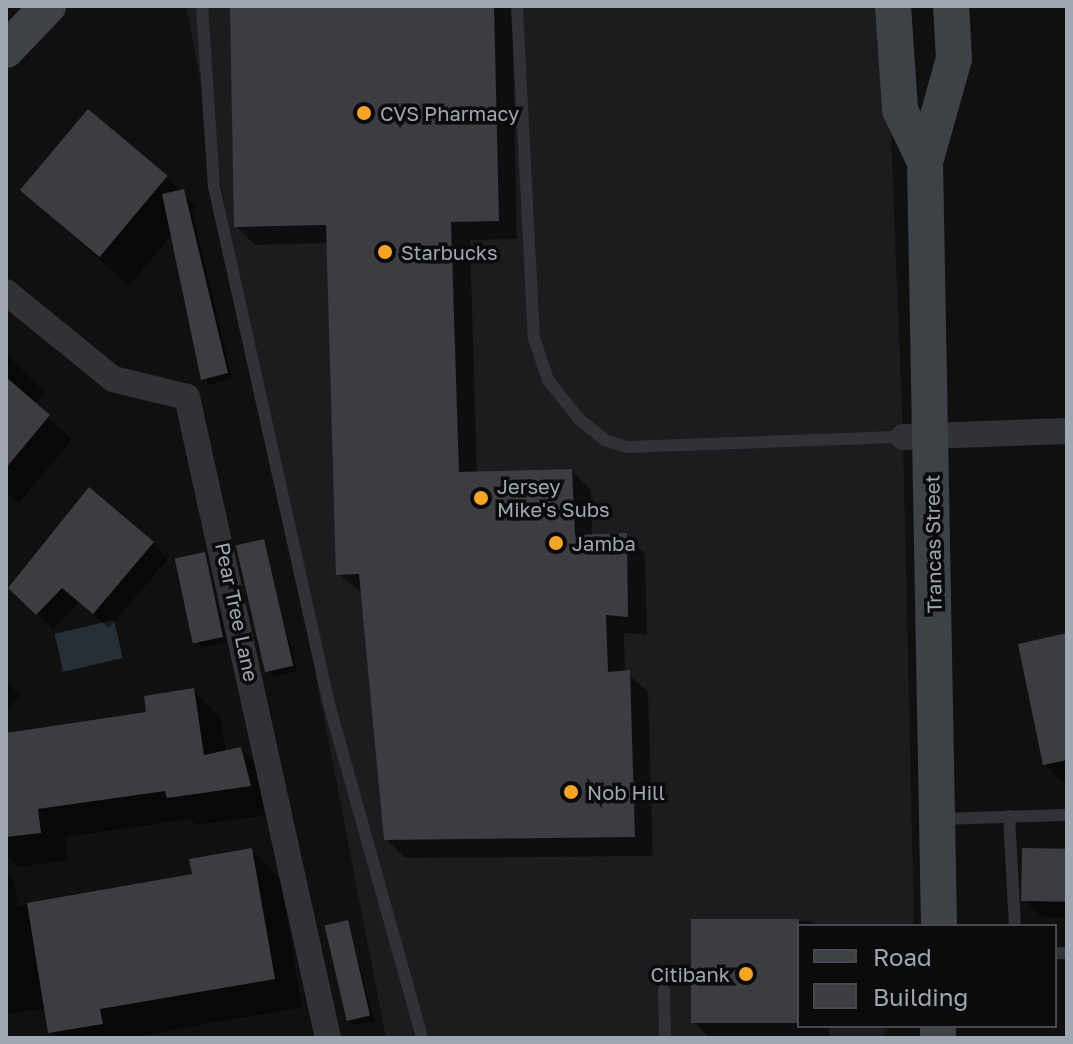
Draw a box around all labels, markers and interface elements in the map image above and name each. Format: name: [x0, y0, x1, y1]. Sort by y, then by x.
place label: CVS Pharmacy: [380, 101, 519, 125]
marker: CVS Pharmacy: [355, 104, 373, 122]
place label: Starbucks: [401, 240, 498, 264]
marker: Starbucks: [376, 243, 394, 261]
place label: Jersey Mike's Subs: [497, 474, 610, 521]
street label: Trancas Street: [920, 474, 946, 614]
marker: Jersey Mike's Subs: [472, 489, 490, 507]
place label: Jamba: [572, 531, 636, 555]
marker: Jamba: [547, 534, 565, 552]
street label: Pear Tree Lane: [211, 540, 263, 684]
place label: Nob Hill: [587, 780, 665, 804]
marker: Nob Hill: [562, 783, 580, 801]
legend: [797, 924, 1057, 1028]
text: Road: [873, 942, 932, 971]
place label: Citibank: [650, 962, 730, 986]
marker: Citibank: [737, 965, 755, 983]
text: Building: [873, 982, 968, 1011]

